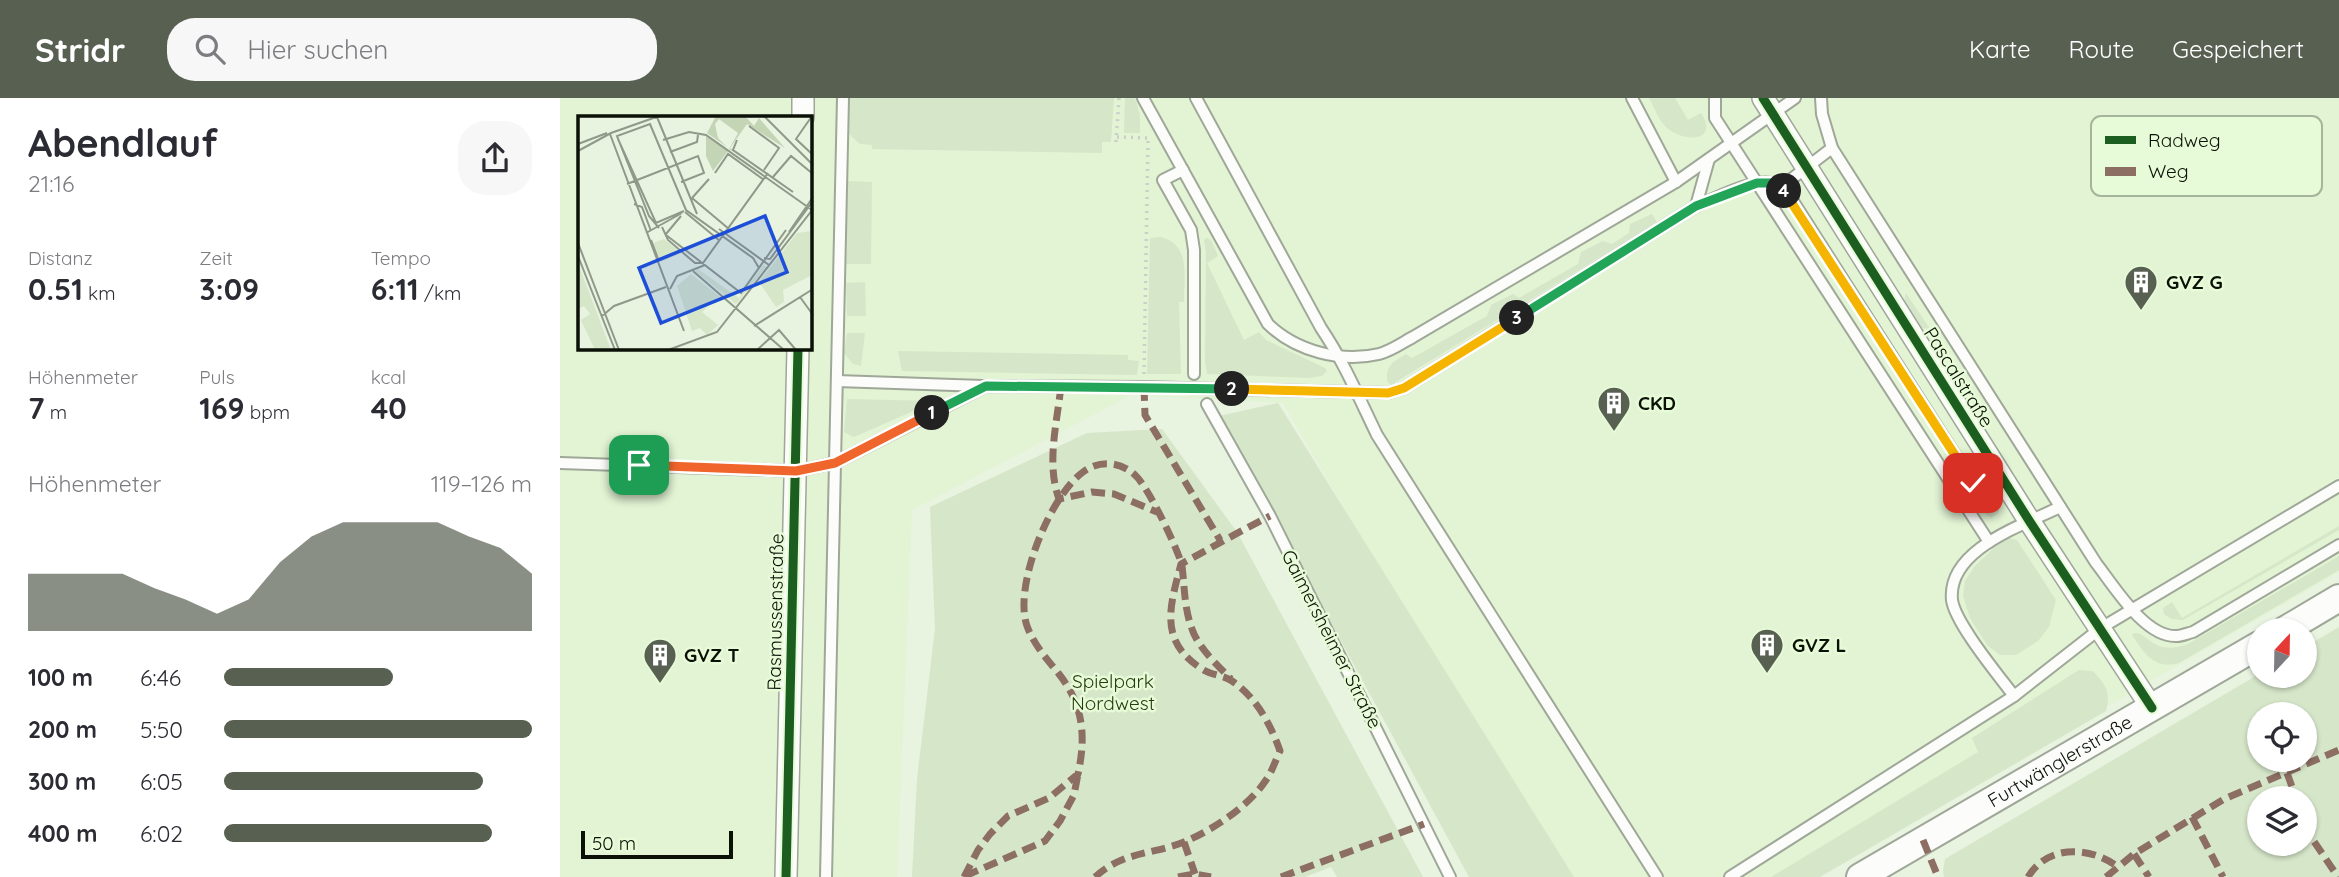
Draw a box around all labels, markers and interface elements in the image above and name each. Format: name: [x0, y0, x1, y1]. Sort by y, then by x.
search box: [167, 18, 657, 81]
text: Stridr: [35, 29, 125, 70]
icon: search: [191, 30, 229, 68]
text: Hier suchen: [247, 33, 388, 66]
text: Karte: [1969, 34, 2031, 64]
text: Route: [2069, 34, 2134, 64]
text: Gespeichert: [2172, 34, 2304, 64]
inset map: [578, 116, 812, 350]
legend: [2091, 116, 2322, 196]
text: Abendlauf: [28, 119, 218, 167]
button: share: [458, 121, 532, 195]
text: Radweg: [2148, 128, 2221, 152]
text: Weg: [2148, 159, 2189, 183]
text: 21:16: [28, 169, 74, 198]
pin: 4: [1766, 174, 1802, 208]
text: 4: [1778, 178, 1789, 202]
text: Distanz: [28, 246, 93, 270]
text: Zeit: [199, 246, 233, 270]
text: Tempo: [371, 246, 431, 270]
building icon: GVZ G: [2122, 263, 2160, 312]
text: 0.51: [28, 270, 83, 308]
text: 3:09: [199, 270, 259, 308]
text: 6:11: [371, 270, 419, 308]
place label: GVZ G: [2166, 270, 2223, 294]
text: km: [83, 281, 116, 305]
text: /km: [419, 281, 461, 305]
pin: 3: [1500, 300, 1534, 336]
text: 3: [1511, 305, 1522, 329]
street label: Pascalstraße: [1919, 322, 1999, 432]
text: Höhenmeter: [28, 365, 138, 389]
text: Puls: [199, 365, 235, 389]
text: kcal: [371, 365, 406, 389]
pin: 2: [1214, 372, 1250, 406]
text: 2: [1226, 376, 1237, 400]
building icon: CKD: [1595, 384, 1633, 433]
text: 7: [28, 389, 44, 427]
text: 169: [199, 389, 245, 427]
text: 40: [371, 389, 407, 427]
place label: CKD: [1638, 391, 1676, 415]
pin: 1: [914, 396, 950, 430]
text: m: [44, 400, 67, 424]
text: bpm: [245, 400, 290, 424]
text: 1: [928, 400, 935, 424]
pin: [609, 435, 669, 495]
icon: arrive: [620, 446, 658, 484]
pin: [1943, 453, 2003, 513]
icon: check: [1954, 464, 1992, 502]
text: Höhenmeter: [28, 469, 161, 498]
text: 119–126 m: [431, 469, 532, 498]
street label: Rasmussenstraße: [762, 533, 788, 691]
street label: Gaimersheimer Straße: [1276, 546, 1388, 732]
north arrow: [2247, 618, 2317, 688]
map controls: [2247, 618, 2317, 856]
building icon: GVZ L: [1748, 626, 1786, 675]
place label: GVZ L: [1792, 633, 1846, 657]
building icon: GVZ T: [641, 636, 679, 685]
place label: GVZ T: [684, 643, 739, 667]
text: 100 m: [28, 663, 93, 692]
text: 6:46: [140, 663, 181, 692]
park label: Spielpark Nordwest: [1071, 669, 1155, 715]
button: locate: [2247, 702, 2317, 772]
street label: Furtwänglerstraße: [1983, 710, 2136, 812]
text: 200 m: [28, 715, 97, 744]
text: 5:50: [140, 715, 183, 744]
text: 300 m: [28, 767, 96, 796]
text: 6:05: [140, 767, 183, 796]
button: layers: [2247, 786, 2317, 856]
text: 400 m: [28, 819, 97, 848]
text: 6:02: [140, 819, 183, 848]
scale bar: [581, 828, 733, 860]
text: 50 m: [592, 831, 636, 855]

